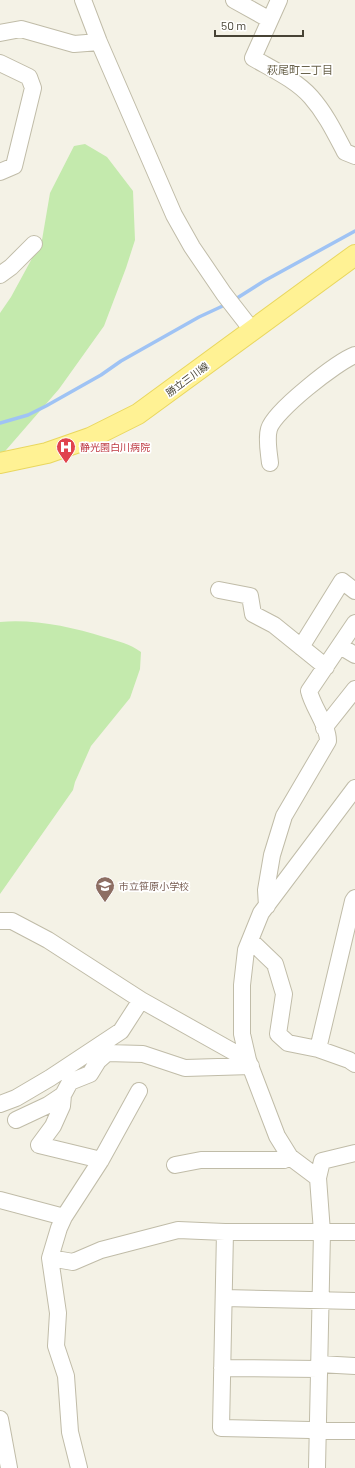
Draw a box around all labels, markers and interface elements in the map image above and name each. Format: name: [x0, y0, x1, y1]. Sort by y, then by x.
scale bar: [215, 12, 303, 38]
text: 50 m: [221, 18, 246, 32]
district label: 萩尾町二丁目: [267, 63, 333, 76]
street label: 勝立三川線: [163, 359, 211, 399]
hospital icon: 静光園白川病院: [55, 436, 77, 464]
place label: 静光園白川病院: [80, 441, 150, 453]
school or university icon: 市立笹原小学校: [94, 875, 116, 903]
place label: 市立笹原小学校: [119, 880, 189, 892]

